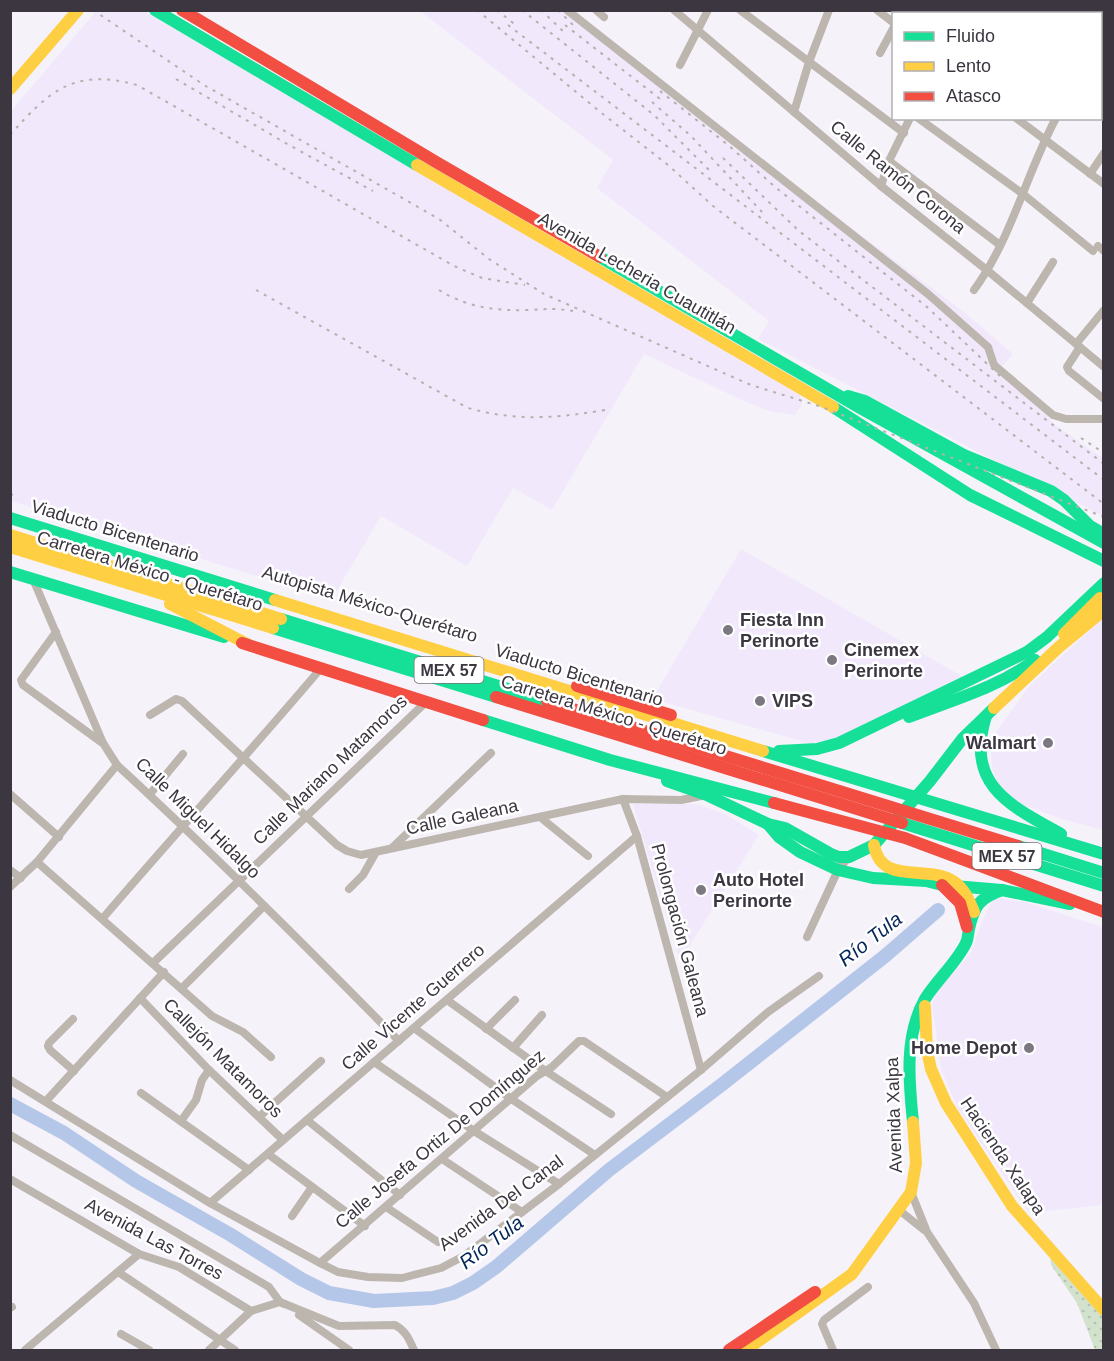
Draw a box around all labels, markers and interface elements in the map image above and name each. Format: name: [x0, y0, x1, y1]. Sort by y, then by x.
legend: [892, 12, 1102, 120]
text: Fluido: [946, 26, 995, 46]
text: Lento: [946, 56, 991, 76]
text: Atasco: [946, 86, 1001, 106]
street label: Calle Ramón Corona: [826, 116, 970, 238]
street label: Avenida Lecheria Cuautitlán: [535, 208, 739, 338]
street label: Viaducto Bicentenario: [28, 496, 202, 566]
street label: Carretera México - Querétaro: [35, 527, 265, 615]
street label: Autopista México-Querétaro: [260, 562, 480, 646]
place label: Fiesta Inn Perinorte: [740, 610, 824, 651]
marker: Fiesta Inn Perinorte: [721, 623, 735, 637]
street label: Viaducto Bicentenario: [492, 640, 666, 710]
place label: Cinemex Perinorte: [844, 640, 923, 681]
marker: Cinemex Perinorte: [825, 653, 839, 667]
road number: MEX 57: [414, 657, 484, 683]
street label: Carretera México - Querétaro: [499, 671, 729, 759]
street label: Calle Mariano Matamoros: [249, 691, 411, 849]
place label: VIPS: [772, 691, 813, 711]
marker: VIPS: [753, 694, 767, 708]
place label: Walmart: [966, 733, 1036, 753]
marker: Walmart: [1041, 736, 1055, 750]
street label: Calle Miguel Hidalgo: [132, 753, 264, 883]
street label: Calle Galeana: [404, 795, 521, 839]
street label: Prolongación Galeana: [647, 841, 713, 1020]
road number: MEX 57: [972, 843, 1042, 869]
place label: Auto Hotel Perinorte: [713, 870, 804, 911]
marker: Auto Hotel Perinorte: [694, 883, 708, 897]
water label: Río Tula: [834, 908, 906, 970]
street label: Calle Vicente Guerrero: [337, 940, 489, 1074]
street label: Callejón Matamoros: [159, 994, 287, 1122]
place label: Home Depot: [911, 1038, 1017, 1058]
marker: Home Depot: [1022, 1041, 1036, 1055]
street label: Calle Josefa Ortiz De Domínguez: [331, 1045, 549, 1233]
street label: Avenida Xalpa: [882, 1056, 906, 1173]
street label: Hacienda Xalapa: [956, 1094, 1050, 1219]
street label: Avenida Del Canal: [435, 1151, 567, 1255]
street label: Avenida Las Torres: [82, 1194, 226, 1284]
water label: Río Tula: [455, 1211, 527, 1273]

